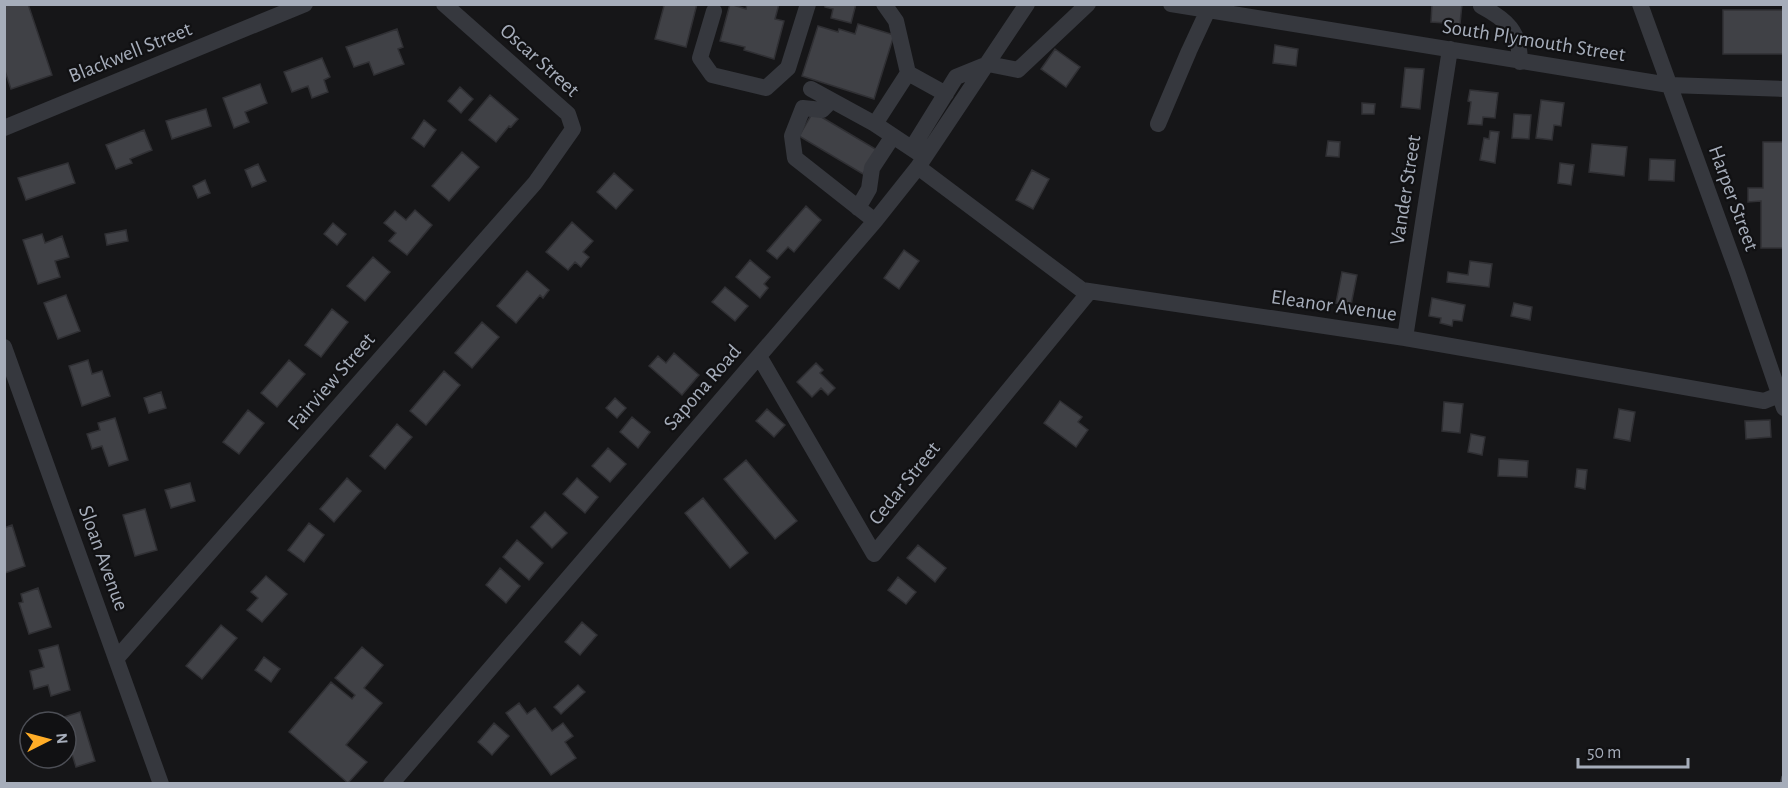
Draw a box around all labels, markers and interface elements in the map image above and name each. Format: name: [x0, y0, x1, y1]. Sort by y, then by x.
street label: South Plymouth Street: [1441, 16, 1627, 65]
street label: Blackwell Street: [66, 18, 195, 87]
street label: Oscar Street: [496, 20, 583, 101]
street label: Vander Street: [1386, 133, 1425, 247]
street label: Harper Street: [1705, 143, 1762, 254]
street label: Eleanor Avenue: [1270, 286, 1398, 325]
street label: Fairview Street: [284, 329, 379, 434]
street label: Sapona Road: [660, 340, 745, 434]
street label: Cedar Street: [865, 438, 944, 529]
street label: Sloan Avenue: [75, 503, 132, 614]
north arrow: [18, 710, 78, 770]
scale bar: [1578, 731, 1688, 769]
text: N: [53, 732, 70, 745]
text: 50 m: [1587, 744, 1621, 762]

